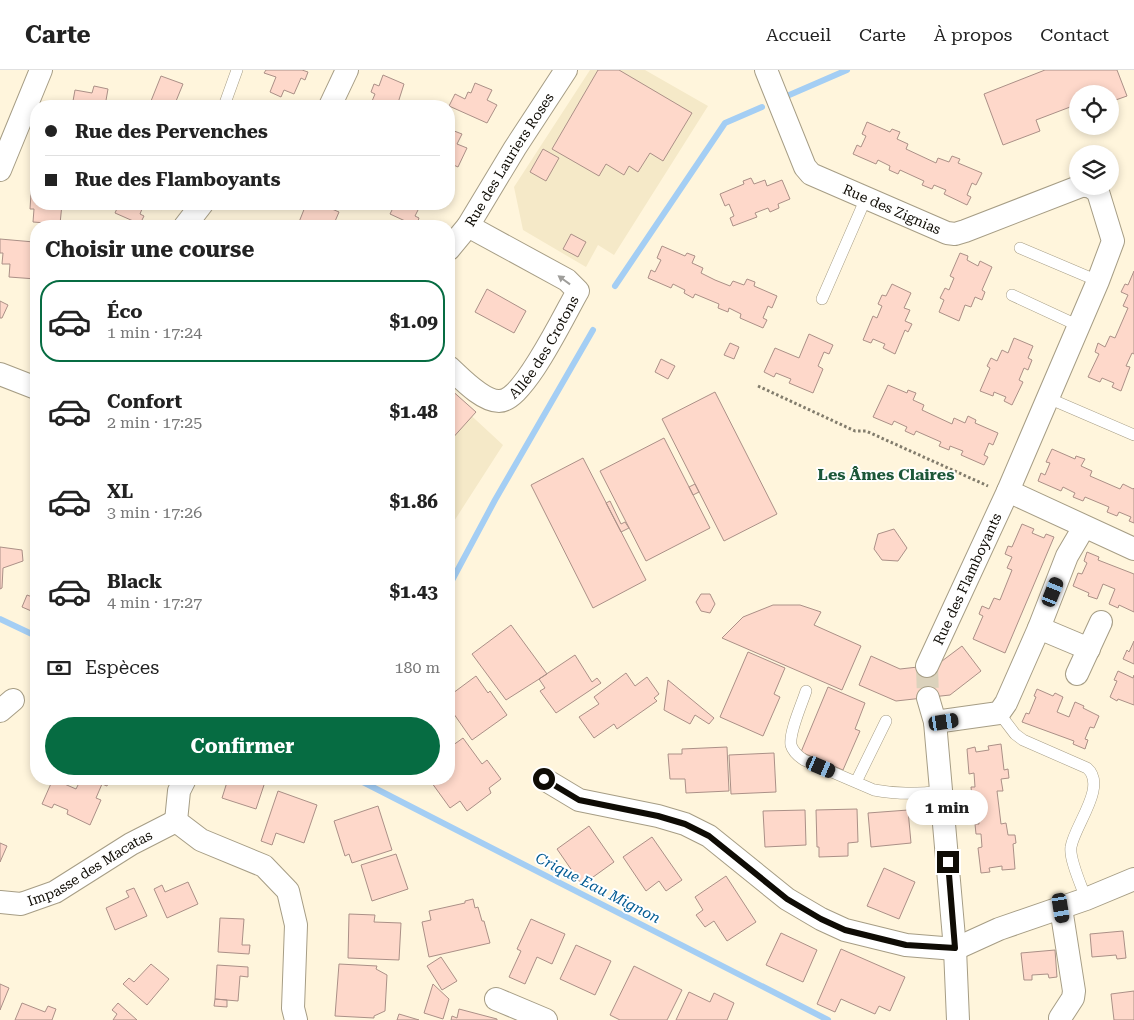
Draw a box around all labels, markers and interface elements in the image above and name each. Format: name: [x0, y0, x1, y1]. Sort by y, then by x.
text: Carte: [25, 21, 91, 49]
text: Accueil: [766, 24, 831, 45]
text: Carte: [859, 24, 906, 45]
text: À propos: [934, 24, 1012, 45]
text: Contact: [1040, 24, 1109, 45]
map controls: [1069, 85, 1119, 195]
button: locate: [1069, 85, 1119, 135]
street label: Rue des Lauriers Roses: [462, 90, 557, 229]
text: Rue des Pervenches: [75, 120, 268, 143]
button: layers: [1069, 145, 1119, 195]
text: Rue des Flamboyants: [75, 168, 281, 191]
street label: Rue des Zignias: [841, 181, 944, 238]
text: Choisir une course: [45, 237, 254, 262]
one-way arrow: [557, 275, 571, 285]
street label: Allée des Crotons: [506, 293, 582, 402]
icon: car: [47, 299, 92, 344]
text: Éco: [107, 300, 143, 323]
text: $1.09: [389, 310, 438, 333]
text: 1 min · 17:24: [107, 323, 202, 342]
icon: car: [47, 389, 92, 434]
text: Confort: [107, 390, 182, 413]
text: $1.48: [389, 400, 438, 423]
text: 2 min · 17:25: [107, 413, 202, 432]
district label: Les Âmes Claires: [818, 465, 954, 484]
icon: car: [47, 479, 92, 524]
text: XL: [107, 480, 133, 503]
text: $1.86: [389, 490, 438, 513]
text: 3 min · 17:26: [107, 503, 202, 522]
street label: Rue des Flamboyants: [930, 510, 1005, 647]
icon: car: [47, 569, 92, 614]
text: Black: [107, 570, 162, 593]
car: [1040, 575, 1065, 609]
text: $1.43: [389, 580, 438, 603]
text: 4 min · 17:27: [107, 593, 202, 612]
icon: cash: [45, 654, 73, 682]
text: Espèces: [85, 656, 159, 679]
text: 180 m: [394, 658, 440, 677]
car: [928, 712, 959, 732]
button: Confirmer: [45, 717, 440, 775]
car: [804, 754, 837, 780]
route start: [533, 768, 555, 790]
callout: 1 min: [907, 790, 989, 824]
text: 1 min: [925, 798, 969, 817]
street label: Impasse des Macatas: [25, 826, 155, 909]
water label: Crique Eau Mignon: [533, 849, 663, 927]
route end: [937, 851, 959, 873]
car: [1051, 892, 1070, 924]

